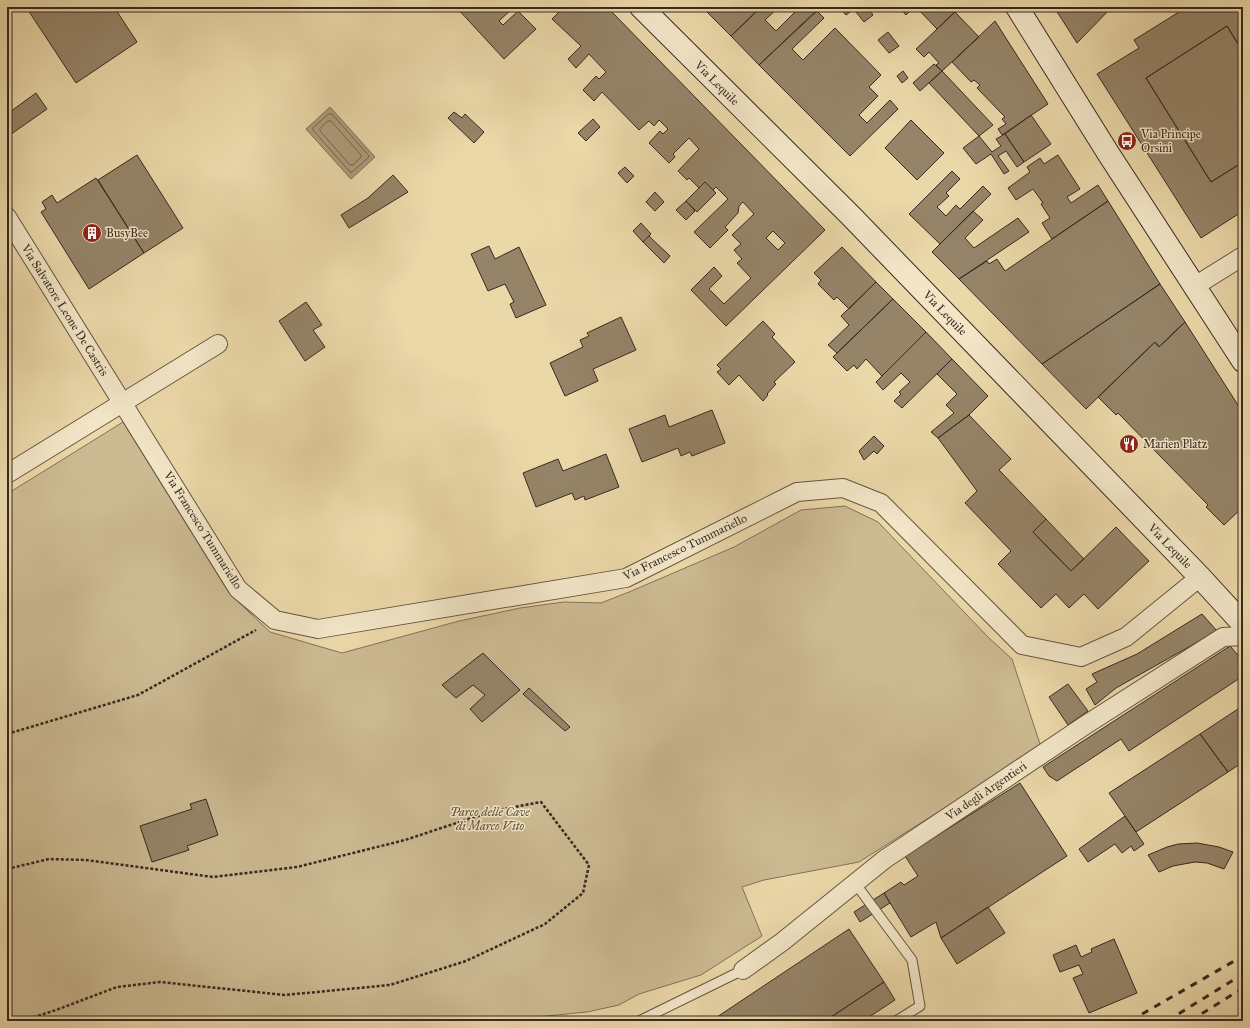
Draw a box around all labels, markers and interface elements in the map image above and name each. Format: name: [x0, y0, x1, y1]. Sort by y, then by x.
street label: Via Lequile: [691, 57, 742, 109]
place label: Via Principe Orsini: [1140, 127, 1201, 155]
bus stop icon: Via Principe Orsini: [1116, 130, 1138, 152]
building icon: BusyBee: [81, 222, 103, 244]
place label: BusyBee: [106, 226, 148, 240]
street label: Via Salvatore Leone De Castris: [18, 241, 111, 378]
street label: Via Lequile: [919, 287, 970, 339]
restaurant icon: Marien Platz: [1118, 433, 1140, 455]
place label: Marien Platz: [1143, 437, 1208, 451]
street label: Via Francesco Tummariello: [160, 468, 245, 591]
street label: Via Francesco Tummariello: [620, 511, 749, 584]
street label: Via Lequile: [1144, 520, 1195, 572]
street label: Via degli Argentieri: [942, 758, 1030, 825]
park label: Parco delle Cave di Marco Vito: [450, 805, 530, 833]

